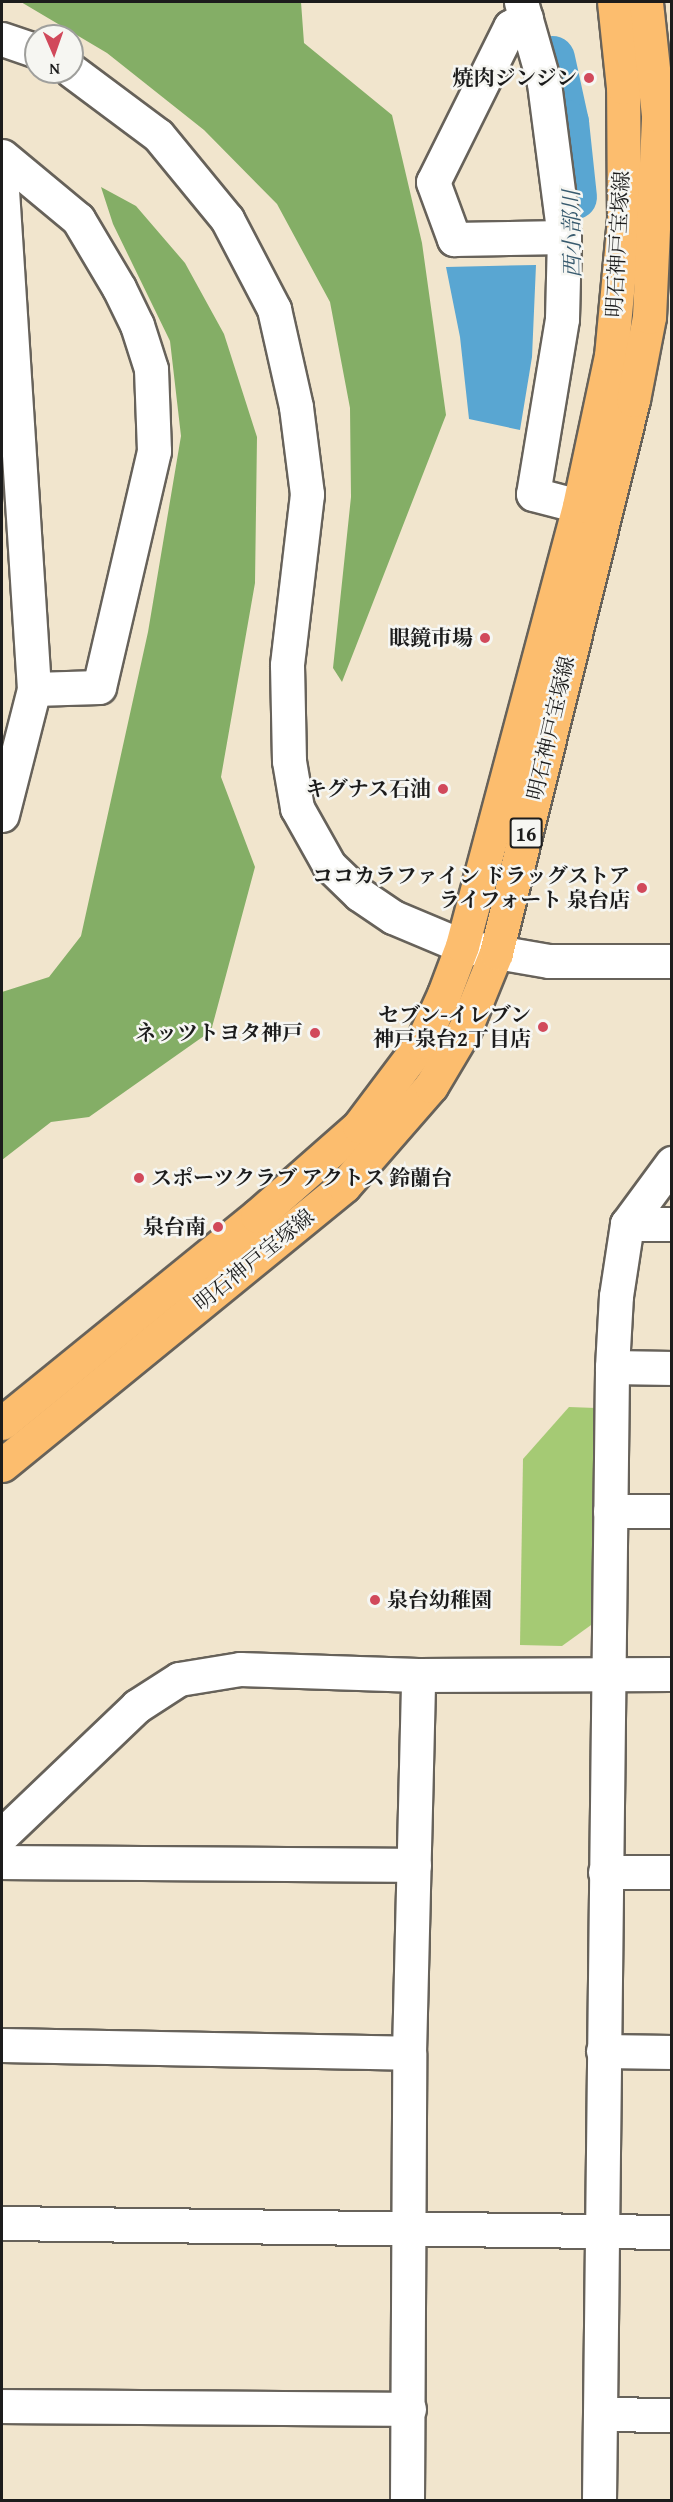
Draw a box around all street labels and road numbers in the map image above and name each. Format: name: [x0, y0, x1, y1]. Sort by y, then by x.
street label: 明石神戸宝塚線: [602, 170, 634, 318]
street label: 明石神戸宝塚線: [522, 654, 580, 802]
road number: 16: [510, 816, 542, 850]
street label: 明石神戸宝塚線: [189, 1204, 319, 1316]

